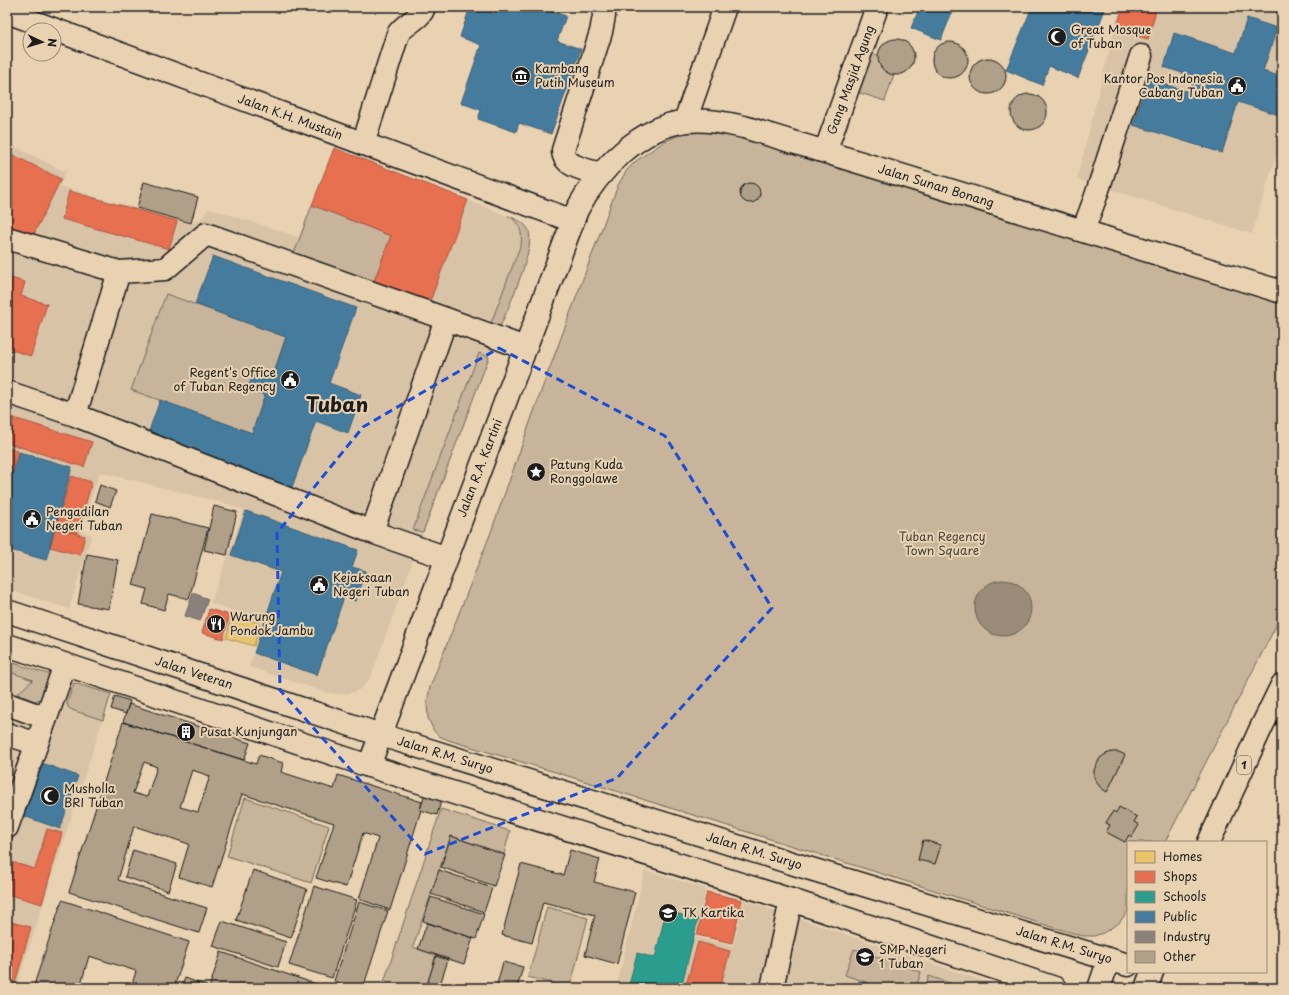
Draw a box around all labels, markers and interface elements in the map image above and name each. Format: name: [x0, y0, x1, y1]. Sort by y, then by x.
place label: Great Mosque of Tuban: [1071, 20, 1151, 52]
north arrow: [22, 22, 62, 62]
street label: Gang Masjid Agung: [822, 22, 878, 137]
mosque icon: Great Mosque of Tuban: [1046, 26, 1068, 48]
text: N: [44, 38, 61, 48]
place label: Kambang Putih Museum: [535, 59, 615, 91]
museum icon: Kambang Putih Museum: [510, 65, 532, 87]
place label: Kantor Pos Indonesia Cabang Tuban: [1104, 69, 1224, 101]
public building icon: Kantor Pos Indonesia Cabang Tuban: [1226, 75, 1248, 97]
street label: Jalan K.H. Mustain: [235, 89, 345, 143]
street label: Jalan Sunan Bonang: [876, 159, 997, 211]
place label: Regent's Office of Tuban Regency: [174, 363, 276, 395]
public building icon: Regent's Office of Tuban Regency: [279, 369, 301, 391]
district label: Tuban: [306, 389, 368, 419]
street label: Jalan R.A. Kartini: [452, 416, 506, 519]
place label: Patung Kuda Ronggolawe: [550, 455, 624, 487]
place icon: Patung Kuda Ronggolawe: [525, 461, 547, 483]
place label: Pengadilan Negeri Tuban: [46, 502, 123, 534]
public building icon: Pengadilan Negeri Tuban: [21, 508, 43, 530]
park label: Tuban Regency Town Square: [898, 527, 986, 559]
place label: Kejaksaan Negeri Tuban: [333, 568, 410, 600]
public building icon: Kejaksaan Negeri Tuban: [308, 574, 330, 596]
place label: Warung Pondok Jambu: [230, 607, 313, 639]
restaurant icon: Warung Pondok Jambu: [205, 613, 227, 635]
street label: Jalan Veteran: [153, 651, 236, 693]
building icon: Pusat Kunjungan: [175, 721, 197, 743]
place label: Pusat Kunjungan: [200, 722, 297, 740]
street label: Jalan R.M. Suryo: [395, 731, 496, 777]
road number: 1: [1237, 756, 1251, 774]
place label: Musholla BRI Tuban: [64, 779, 124, 811]
mosque icon: Musholla BRI Tuban: [39, 785, 61, 807]
street label: Jalan R.M. Suryo: [704, 827, 805, 873]
legend: [1127, 841, 1267, 973]
text: Homes: [1163, 847, 1202, 865]
text: Shops: [1163, 867, 1198, 885]
text: Schools: [1163, 887, 1207, 905]
school or university icon: TK Kartika: [657, 902, 679, 924]
place label: TK Kartika: [682, 903, 745, 921]
text: Public: [1163, 907, 1197, 925]
street label: Jalan R.M. Suryo: [1014, 921, 1115, 967]
text: Industry: [1163, 927, 1211, 945]
place label: SMP Negeri 1 Tuban: [879, 940, 947, 972]
school or university icon: SMP Negeri 1 Tuban: [854, 946, 876, 968]
text: Other: [1163, 947, 1196, 965]

